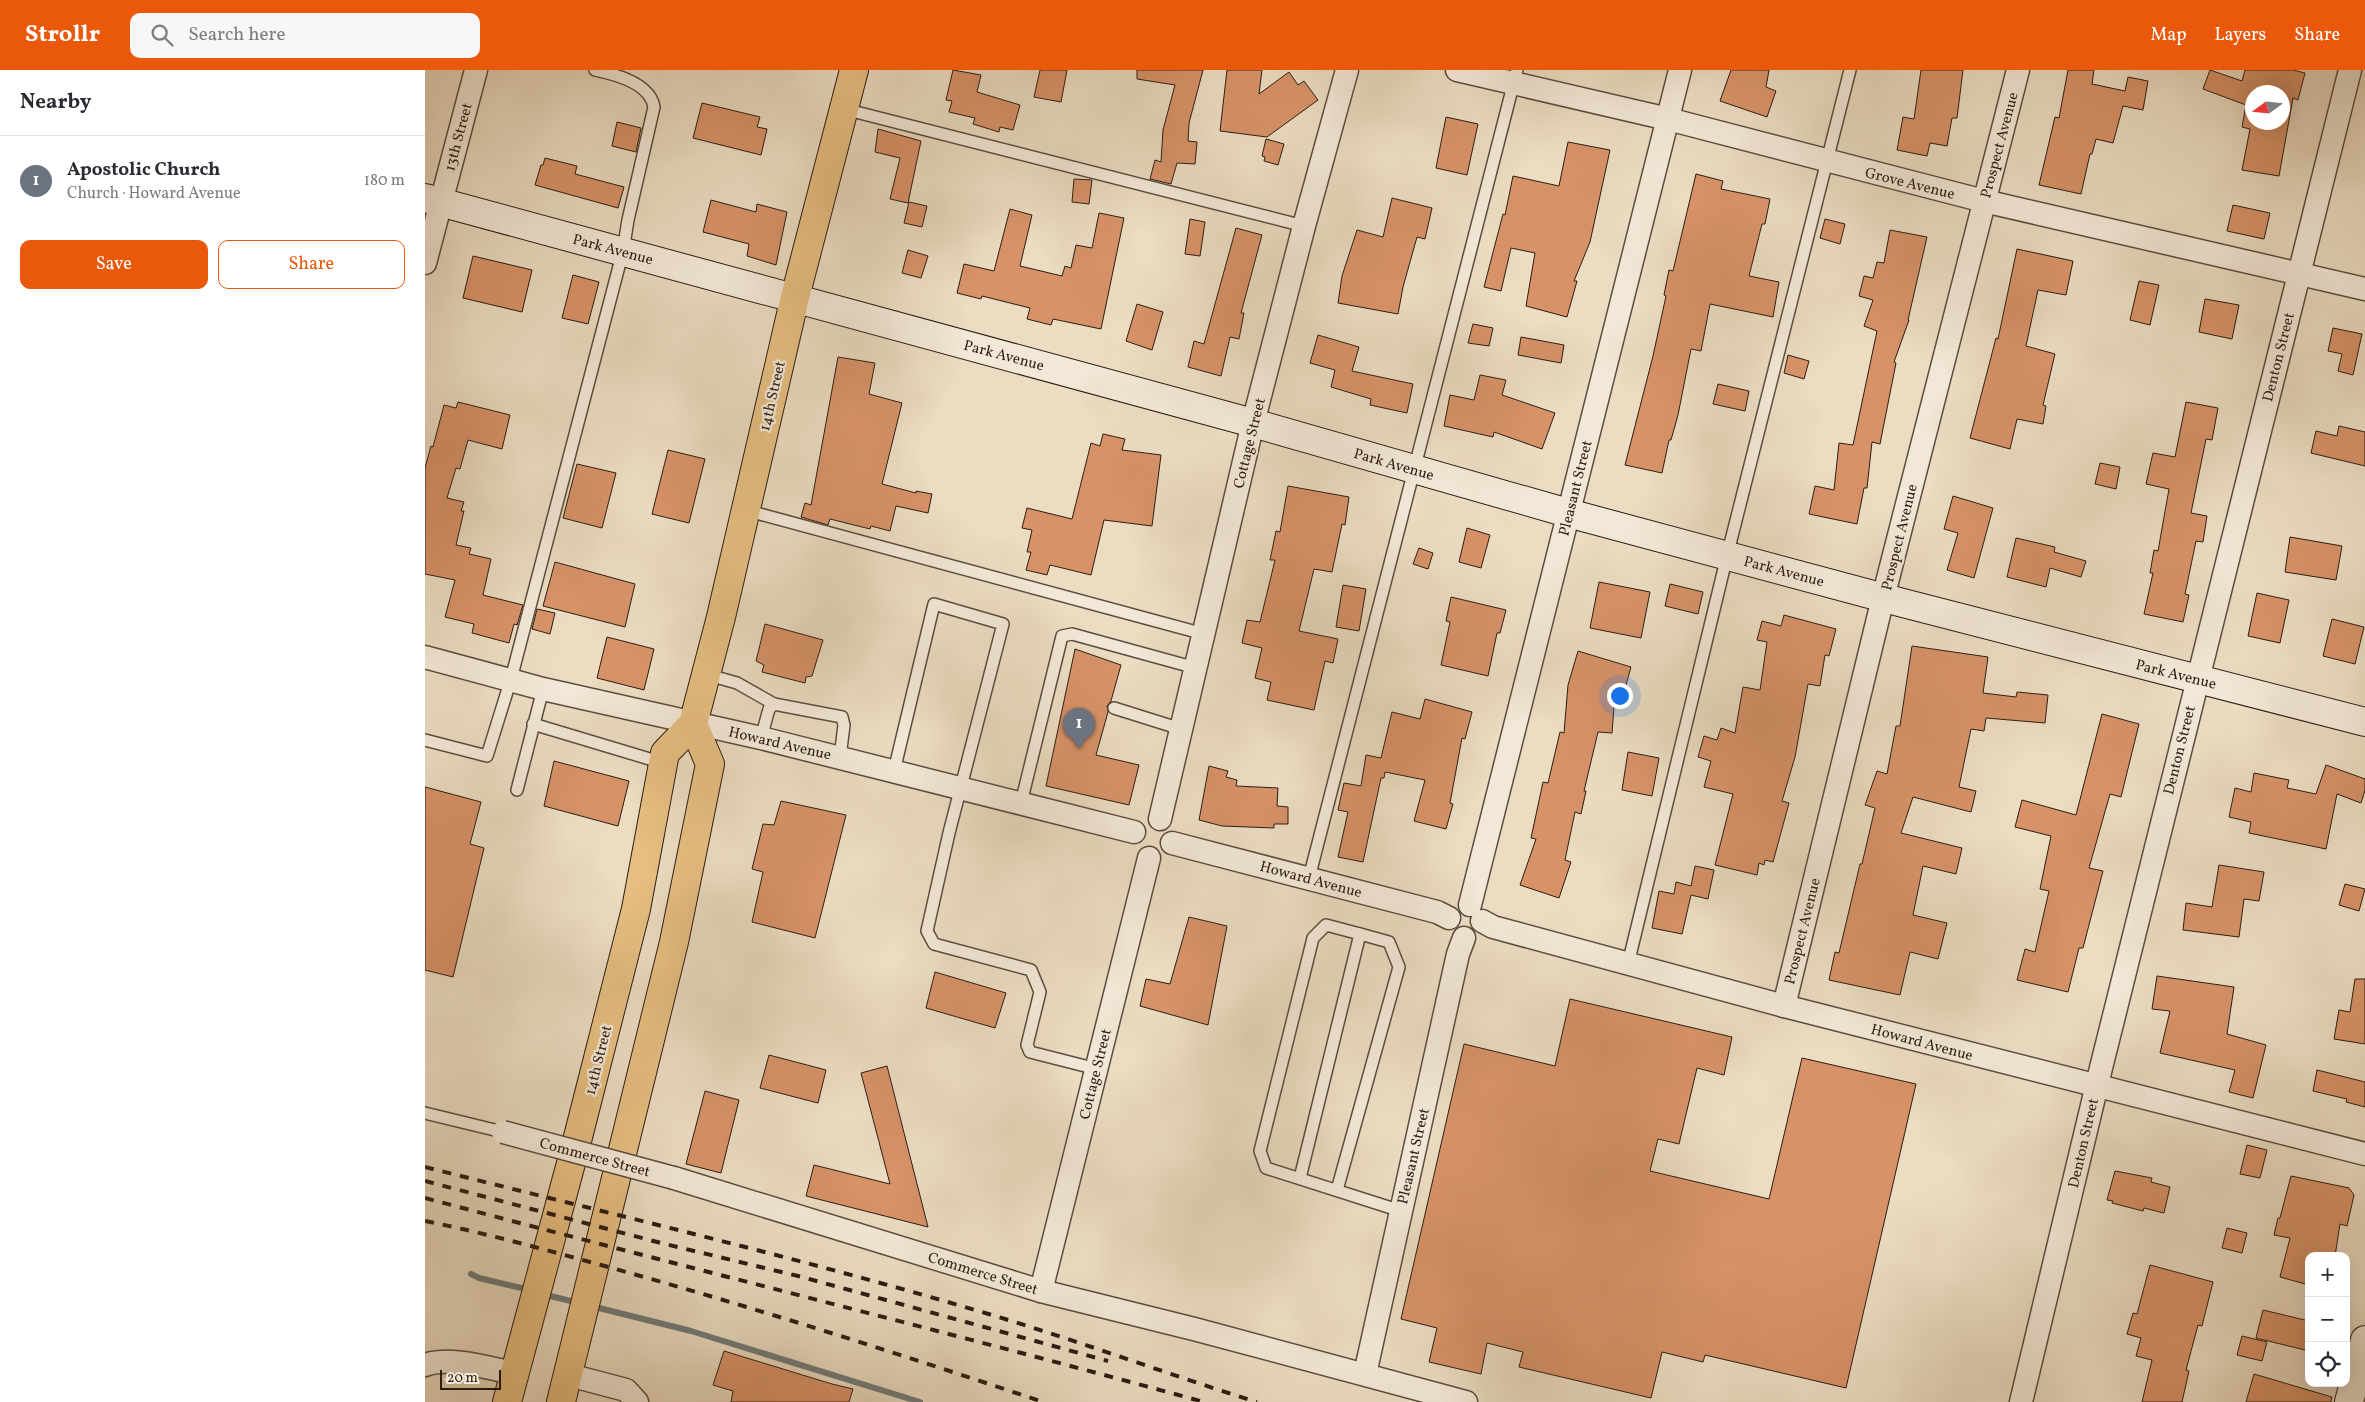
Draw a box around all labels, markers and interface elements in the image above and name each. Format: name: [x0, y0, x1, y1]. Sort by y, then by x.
search box: [130, 13, 480, 58]
text: Strollr: [25, 18, 100, 52]
icon: search: [148, 21, 176, 49]
text: Search here: [188, 22, 286, 48]
text: Map: [2150, 23, 2186, 48]
text: Layers: [2214, 23, 2266, 48]
text: Share: [2294, 23, 2340, 48]
north arrow: [2245, 85, 2290, 130]
text: Nearby: [20, 88, 91, 117]
street label: Prospect Avenue: [1976, 90, 2025, 201]
street label: 13th Street: [440, 101, 479, 174]
text: Apostolic Church: [67, 157, 220, 183]
street label: Grove Avenue: [1862, 163, 1957, 206]
text: 1: [33, 170, 39, 192]
text: 180 m: [364, 170, 405, 192]
text: Church · Howard Avenue: [67, 183, 241, 205]
street label: Park Avenue: [570, 230, 655, 271]
button: Save: [20, 240, 208, 289]
button: Share: [218, 240, 405, 289]
street label: Denton Street: [2258, 310, 2301, 404]
street label: Park Avenue: [961, 336, 1046, 377]
street label: 14th Street: [755, 359, 792, 433]
street label: Cottage Street: [1229, 396, 1272, 491]
street label: Pleasant Street: [1554, 438, 1599, 539]
street label: Park Avenue: [1351, 444, 1436, 487]
street label: Prospect Avenue: [1877, 482, 1924, 593]
street label: Park Avenue: [1741, 552, 1826, 593]
street label: Park Avenue: [2133, 655, 2218, 696]
your location: [1607, 683, 1633, 709]
street label: Denton Street: [2159, 703, 2202, 797]
pin: 1: [1063, 708, 1095, 749]
street label: Howard Avenue: [726, 722, 833, 767]
street label: Howard Avenue: [1257, 857, 1364, 904]
street label: Prospect Avenue: [1780, 876, 1827, 987]
street label: Howard Avenue: [1868, 1020, 1975, 1067]
street label: 14th Street: [581, 1023, 618, 1097]
street label: Cottage Street: [1075, 1027, 1118, 1122]
street label: Denton Street: [2064, 1096, 2105, 1190]
street label: Pleasant Street: [1393, 1106, 1436, 1207]
street label: Commerce Street: [537, 1134, 652, 1183]
street label: Commerce Street: [925, 1248, 1040, 1301]
map controls: [2305, 1252, 2350, 1387]
button: +: [2305, 1252, 2350, 1297]
button: −: [2305, 1297, 2350, 1342]
button: locate: [2305, 1342, 2350, 1387]
scale bar: [440, 1367, 501, 1390]
text: 20 m: [447, 1369, 478, 1388]

